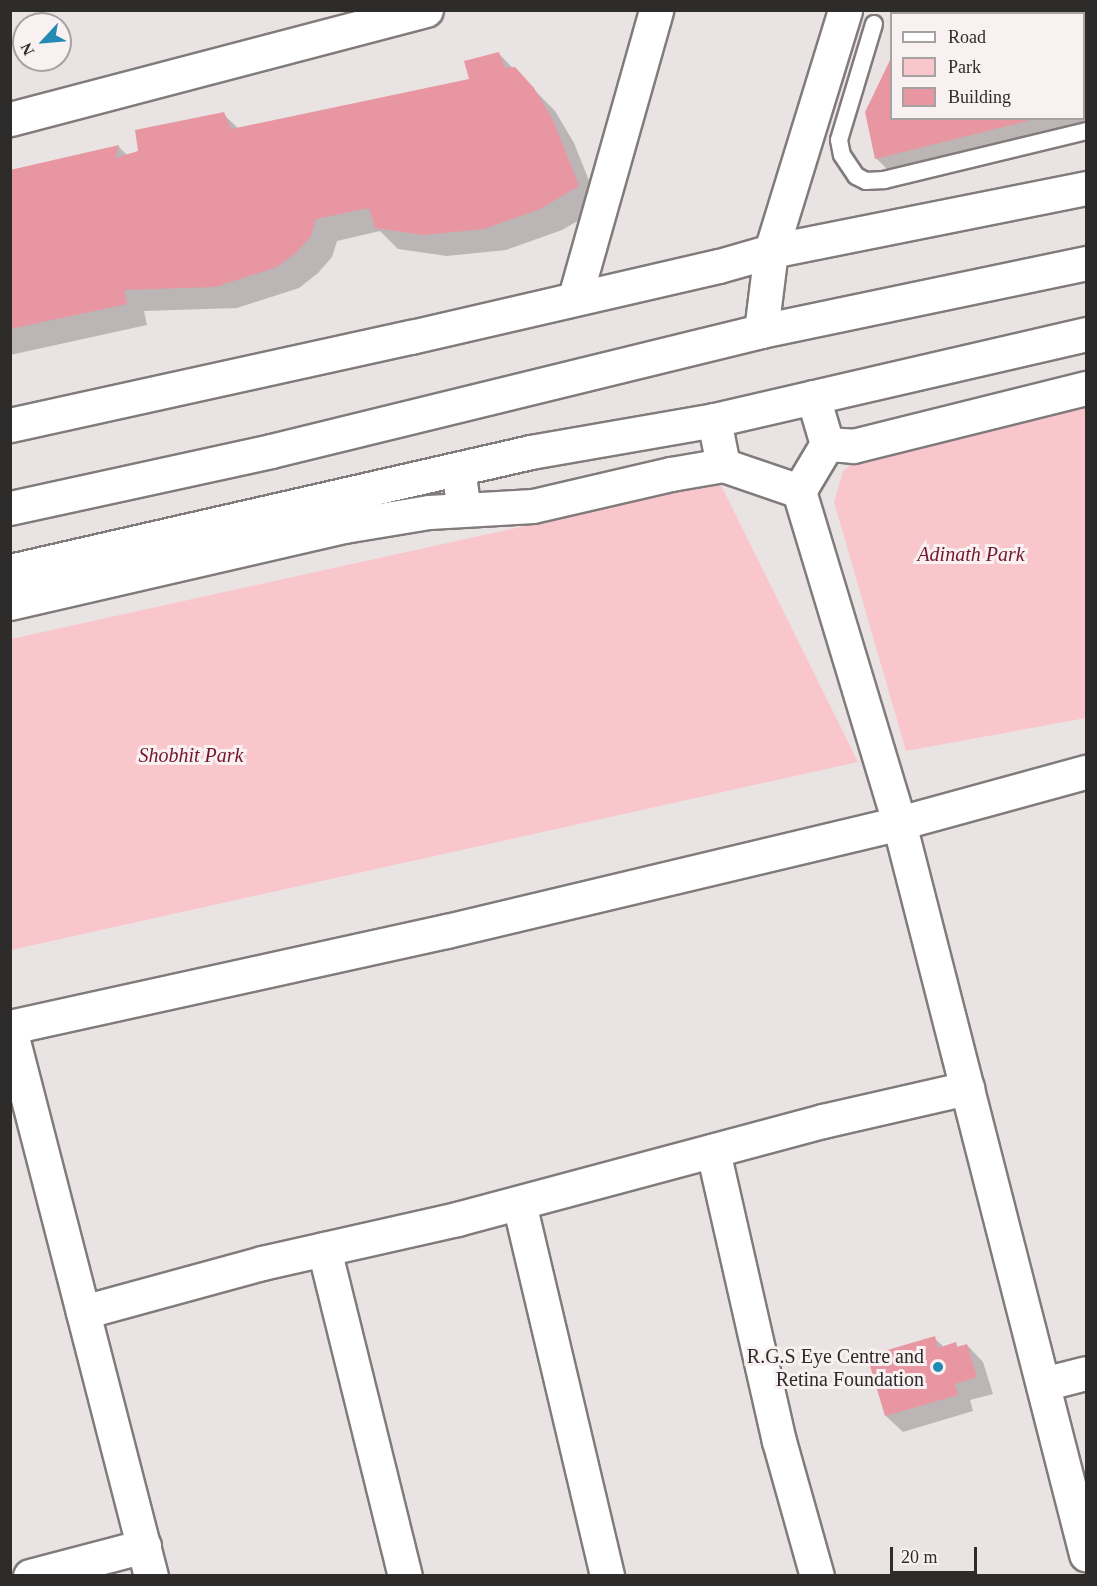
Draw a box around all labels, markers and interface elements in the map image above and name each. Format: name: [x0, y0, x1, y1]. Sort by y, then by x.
north arrow: [12, 12, 72, 72]
legend: [890, 12, 1085, 120]
text: Road: [948, 27, 986, 47]
text: N: [17, 40, 37, 58]
text: Park: [948, 57, 981, 77]
text: Building: [948, 87, 1011, 107]
park label: Adinath Park: [917, 542, 1025, 566]
park label: Shobhit Park: [139, 743, 243, 767]
place label: R.G.S Eye Centre and Retina Foundation: [747, 1344, 924, 1391]
marker: R.G.S Eye Centre and Retina Foundation: [929, 1358, 947, 1376]
scale bar: [893, 1535, 980, 1573]
text: 20 m: [901, 1547, 938, 1567]

